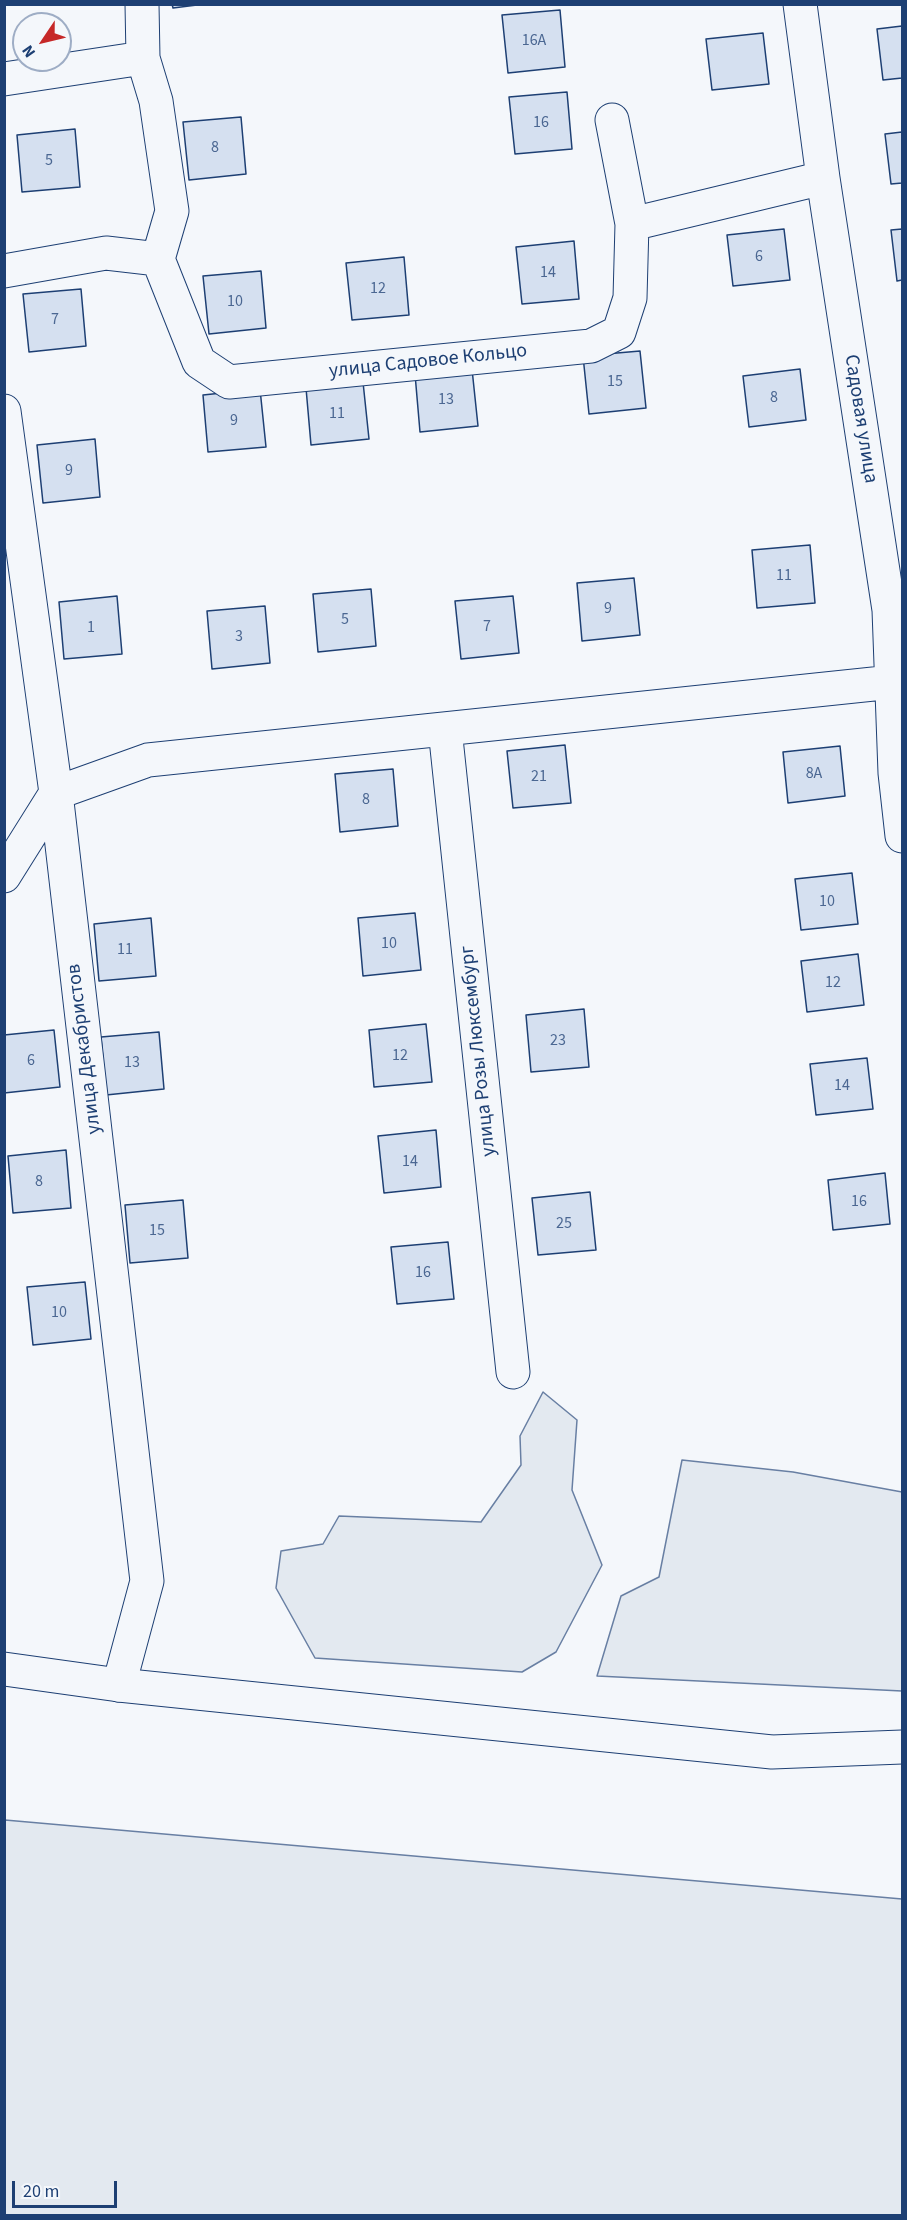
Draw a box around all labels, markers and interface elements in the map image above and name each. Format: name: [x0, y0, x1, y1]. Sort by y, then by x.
north arrow: [12, 12, 72, 72]
house number: 16А: [522, 31, 546, 51]
text: N: [17, 41, 41, 62]
house number: 16: [533, 113, 549, 133]
house number: 8: [211, 138, 219, 158]
house number: 5: [45, 151, 53, 171]
house number: 6: [755, 247, 763, 267]
house number: 14: [540, 263, 556, 283]
house number: 12: [370, 279, 386, 299]
house number: 10: [227, 292, 243, 312]
house number: 7: [51, 310, 59, 330]
street label: улица Садовое Кольцо: [328, 340, 528, 384]
street label: Садовая улица: [838, 353, 882, 485]
house number: 15: [607, 372, 623, 392]
house number: 8: [770, 388, 778, 408]
house number: 13: [438, 390, 454, 410]
house number: 11: [329, 404, 345, 424]
house number: 9: [230, 411, 238, 431]
house number: 9: [65, 461, 73, 481]
house number: 11: [776, 566, 792, 586]
house number: 9: [604, 599, 612, 619]
house number: 5: [341, 610, 349, 630]
house number: 7: [483, 617, 491, 637]
house number: 1: [87, 618, 95, 638]
house number: 3: [235, 627, 243, 647]
house number: 8А: [806, 764, 822, 784]
house number: 21: [531, 767, 547, 787]
house number: 8: [362, 790, 370, 810]
house number: 10: [819, 892, 835, 912]
house number: 10: [381, 934, 397, 954]
house number: 11: [117, 940, 133, 960]
street label: улица Розы Люксембург: [456, 944, 502, 1158]
street label: улица Декабристов: [63, 963, 107, 1135]
house number: 12: [825, 973, 841, 993]
house number: 23: [550, 1031, 566, 1051]
house number: 12: [392, 1046, 408, 1066]
house number: 6: [27, 1051, 35, 1071]
house number: 13: [124, 1053, 140, 1073]
house number: 14: [834, 1076, 850, 1096]
house number: 14: [402, 1152, 418, 1172]
house number: 8: [35, 1172, 43, 1192]
house number: 16: [851, 1192, 867, 1212]
house number: 25: [556, 1214, 572, 1234]
house number: 15: [149, 1221, 165, 1241]
house number: 16: [415, 1263, 431, 1283]
house number: 10: [51, 1303, 67, 1323]
scale bar: [15, 2169, 120, 2207]
text: 20 m: [23, 2179, 59, 2204]

